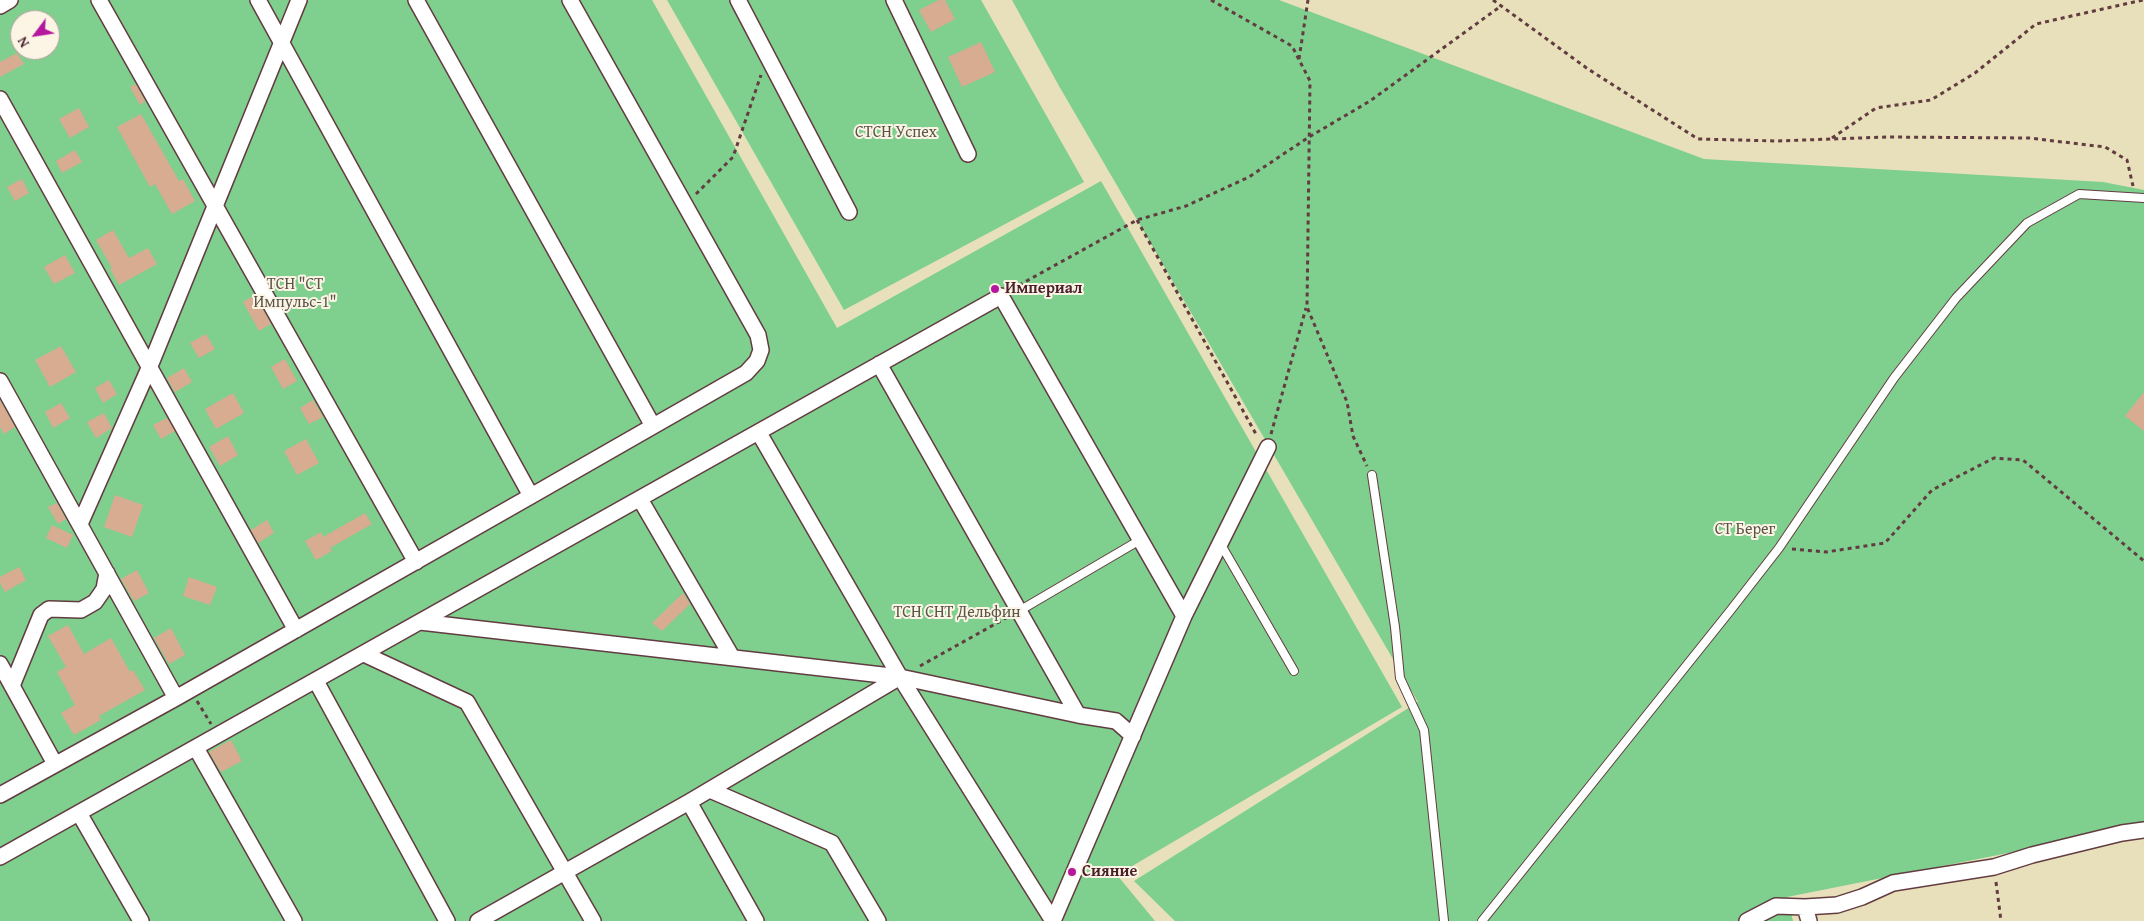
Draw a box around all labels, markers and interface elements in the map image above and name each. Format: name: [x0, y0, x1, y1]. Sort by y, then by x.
north arrow: [10, 10, 60, 60]
text: N: [12, 33, 34, 51]
park label: СТСН Успех: [855, 123, 937, 143]
park label: ТСН "СТ Импульс-1": [253, 275, 337, 313]
place label: Империал: [1005, 279, 1082, 299]
marker: Империал: [989, 283, 1001, 295]
park label: СТ Берег: [1715, 520, 1775, 540]
park label: ТСН СНТ Дельфин: [893, 603, 1021, 623]
place label: Сияние: [1082, 862, 1137, 882]
marker: Сияние: [1066, 866, 1078, 878]

